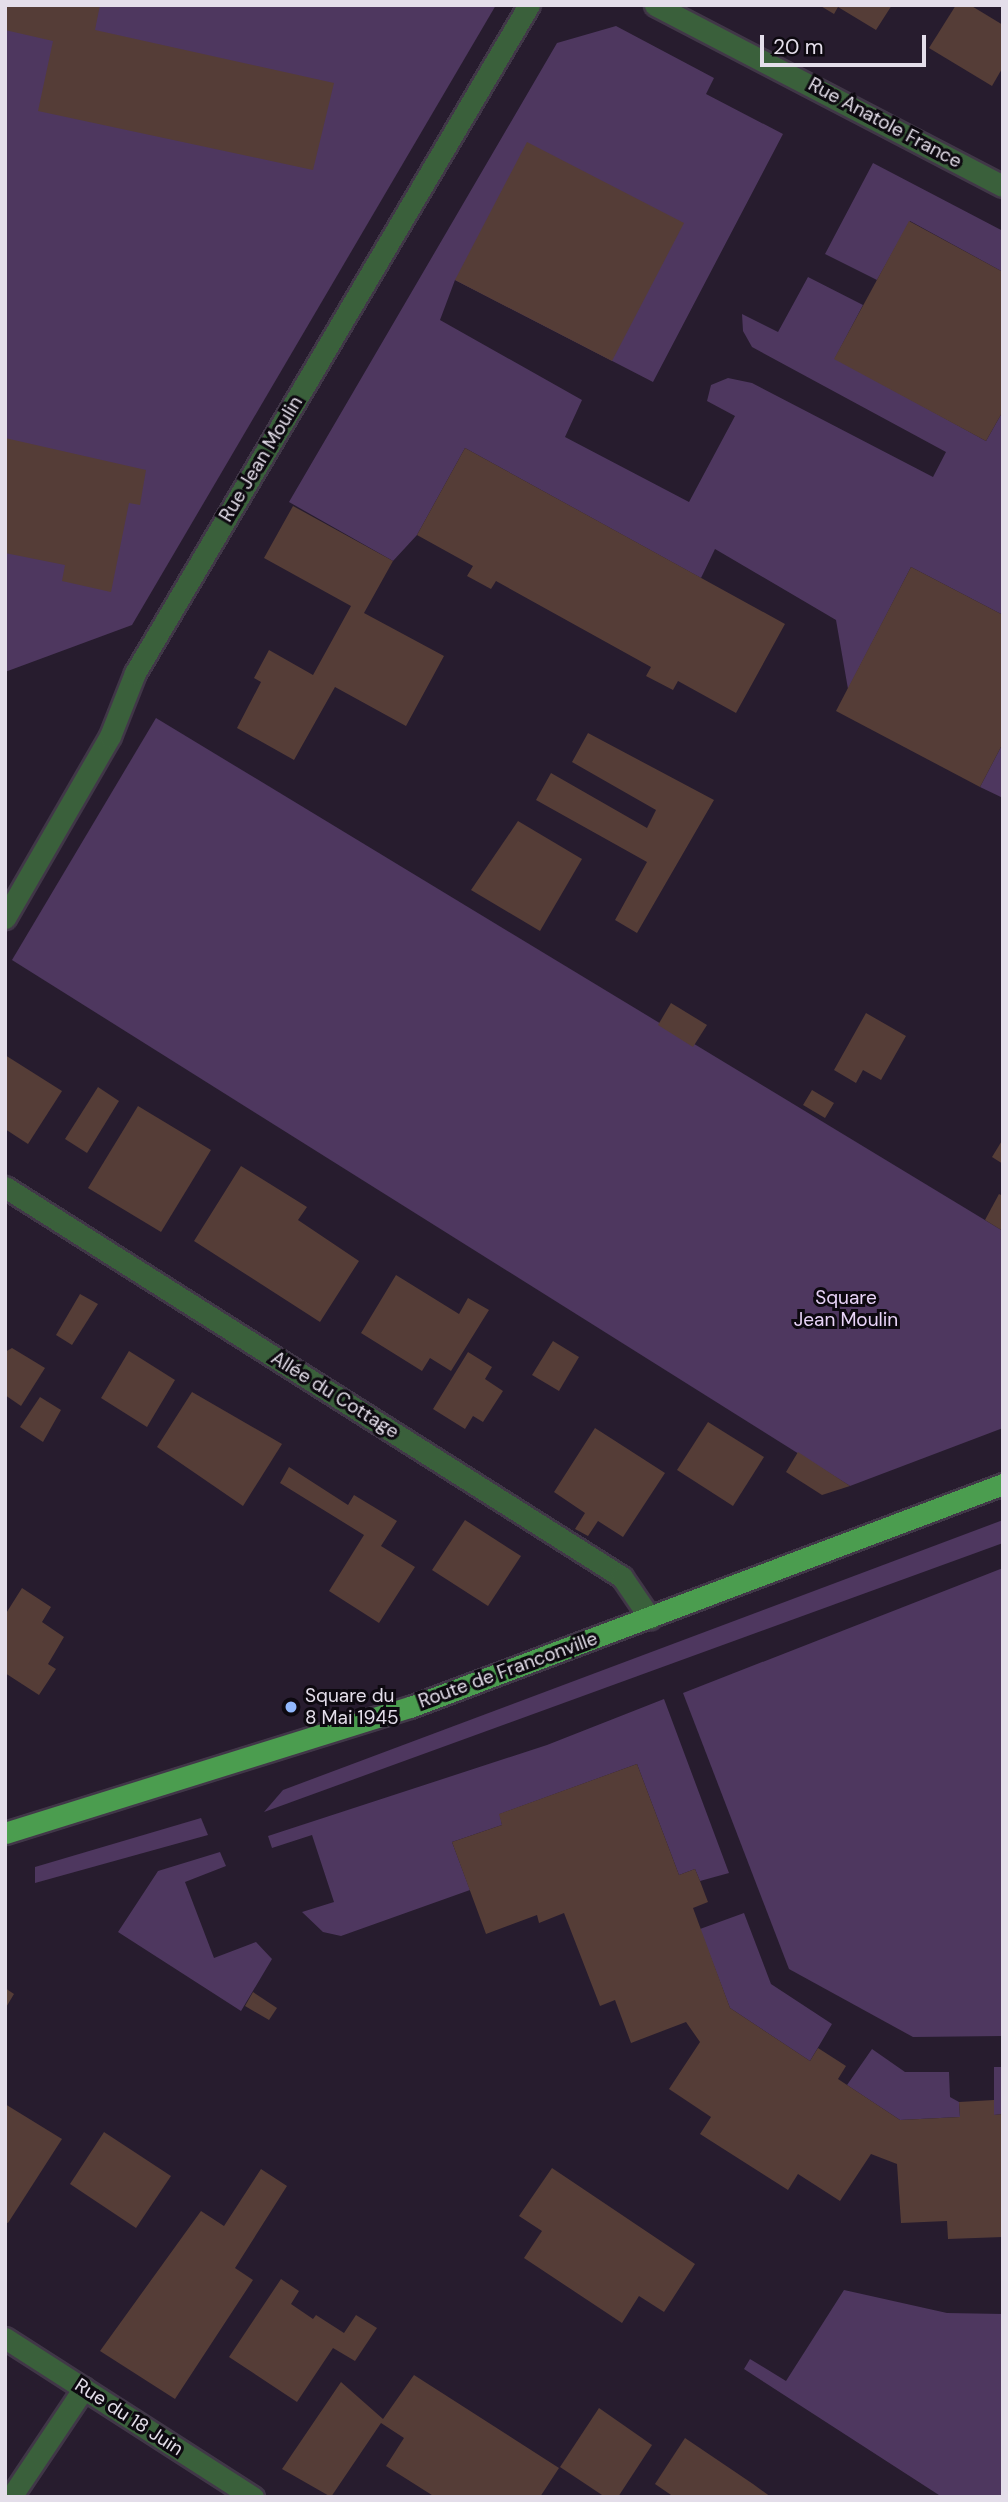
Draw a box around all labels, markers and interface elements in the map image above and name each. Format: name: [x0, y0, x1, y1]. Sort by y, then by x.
scale bar: [763, 21, 929, 65]
text: 20 m: [773, 33, 824, 61]
street label: Rue Anatole France: [804, 73, 966, 173]
street label: Rue Jean Moulin: [215, 392, 307, 526]
park label: Square Jean Moulin: [794, 1287, 898, 1331]
street label: Allée du Cottage: [267, 1347, 403, 1443]
street label: Route de Franconville: [415, 1627, 601, 1713]
place label: Square du 8 Mai 1945: [305, 1685, 399, 1729]
marker: Square du 8 Mai 1945: [283, 1699, 299, 1715]
street label: Rue du 18 Juin: [71, 2374, 187, 2460]

